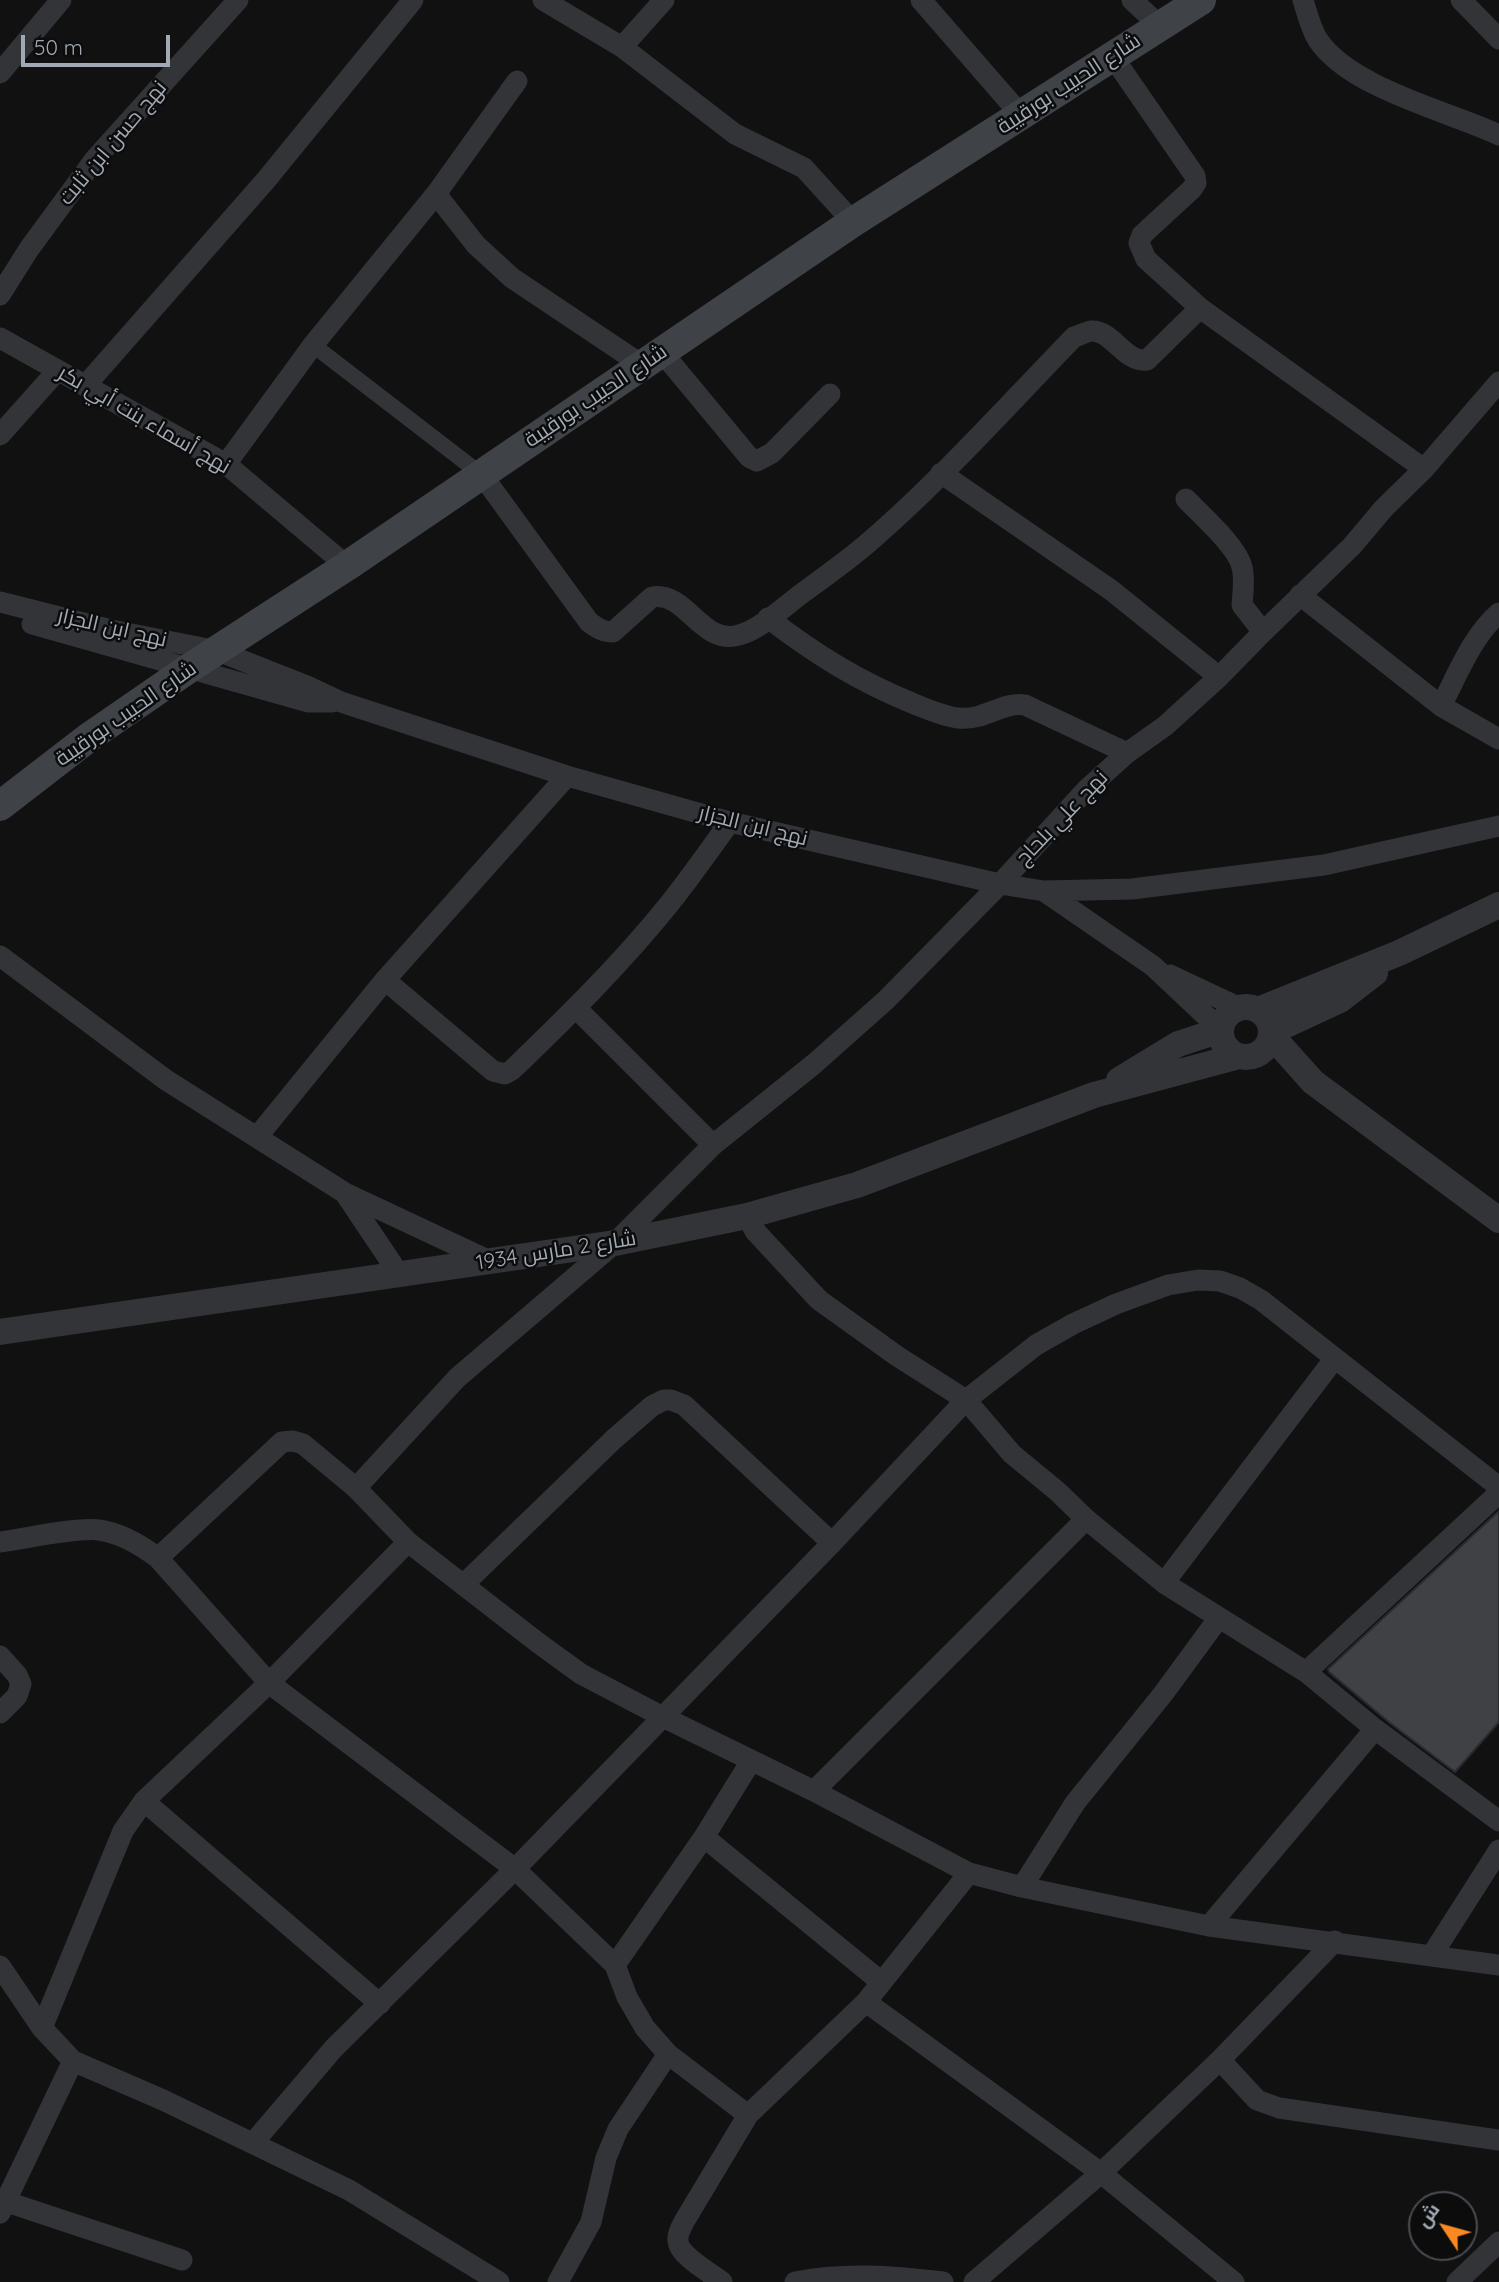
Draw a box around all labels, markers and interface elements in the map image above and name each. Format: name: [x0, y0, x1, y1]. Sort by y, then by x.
scale bar: [24, 21, 173, 65]
street label: شارع الحبيب بورقيبة: [992, 28, 1146, 140]
text: 50 m: [34, 34, 83, 60]
street label: نهج حسن ابن ثابت: [54, 76, 172, 210]
street label: شارع الحبيب بورقيبة: [520, 339, 672, 453]
street label: نهج أسماء بنت أبي بكر: [53, 360, 235, 480]
street label: نهج ابن الجزار: [55, 603, 169, 653]
street label: شارع الحبيب بورقيبة: [51, 656, 201, 772]
street label: نهج علي بلحاج: [1011, 765, 1113, 871]
street label: نهج ابن الجزار: [696, 800, 810, 852]
street label: شارع 2 مارس 1934: [474, 1226, 638, 1276]
north arrow: [1408, 2191, 1478, 2261]
text: ش: [1411, 2198, 1445, 2232]

